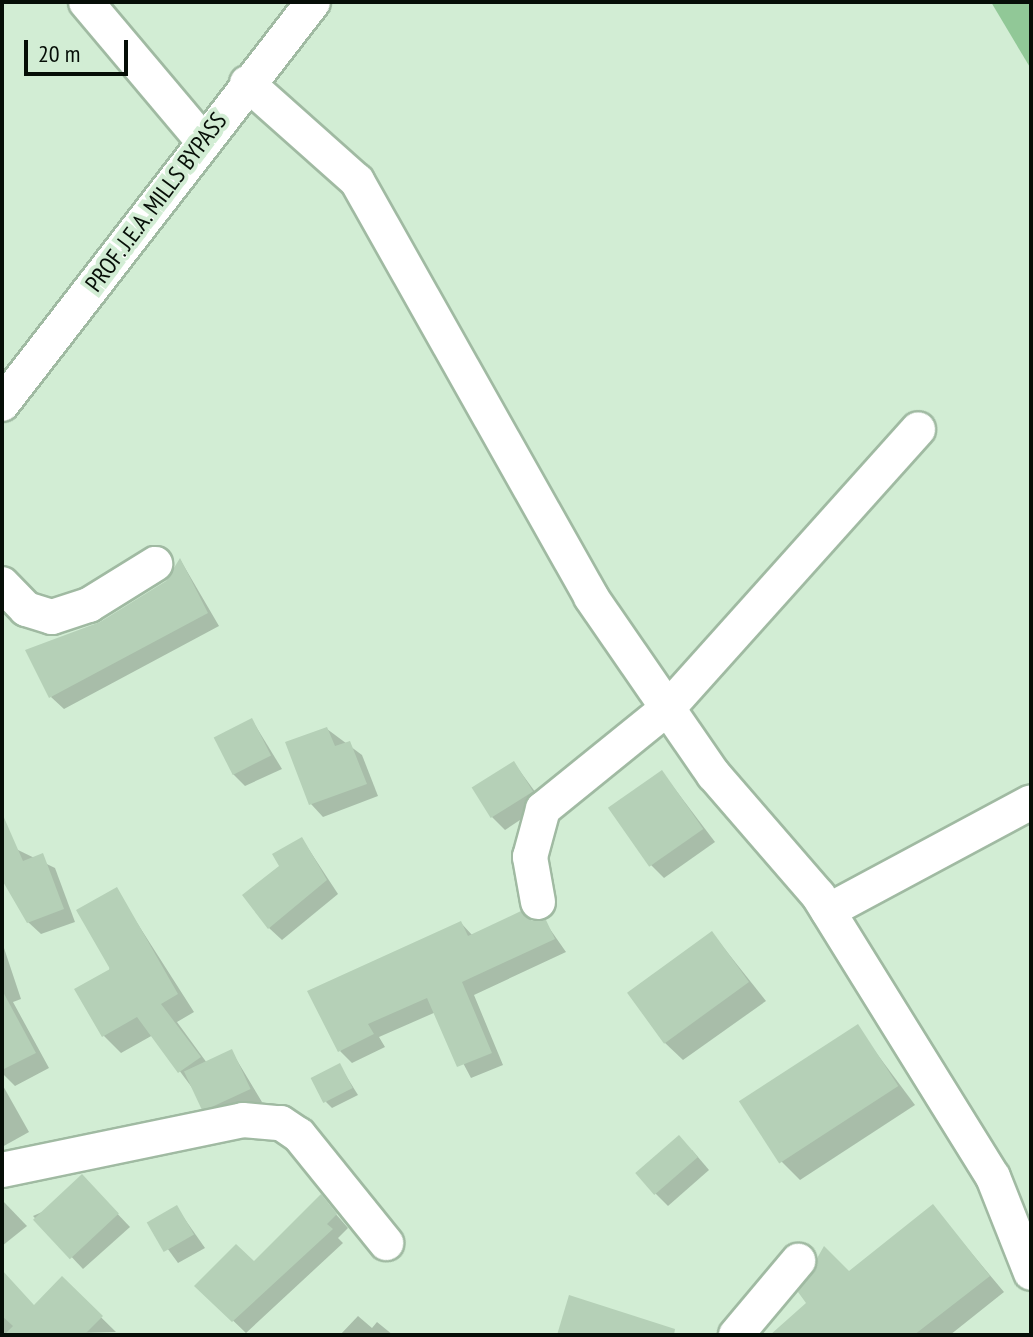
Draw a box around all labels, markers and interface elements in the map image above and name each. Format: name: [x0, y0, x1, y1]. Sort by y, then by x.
scale bar: [28, 24, 132, 74]
text: 20 m: [38, 38, 80, 69]
street label: PROF. J.E.A. MILLS BYPASS: [78, 106, 234, 298]

